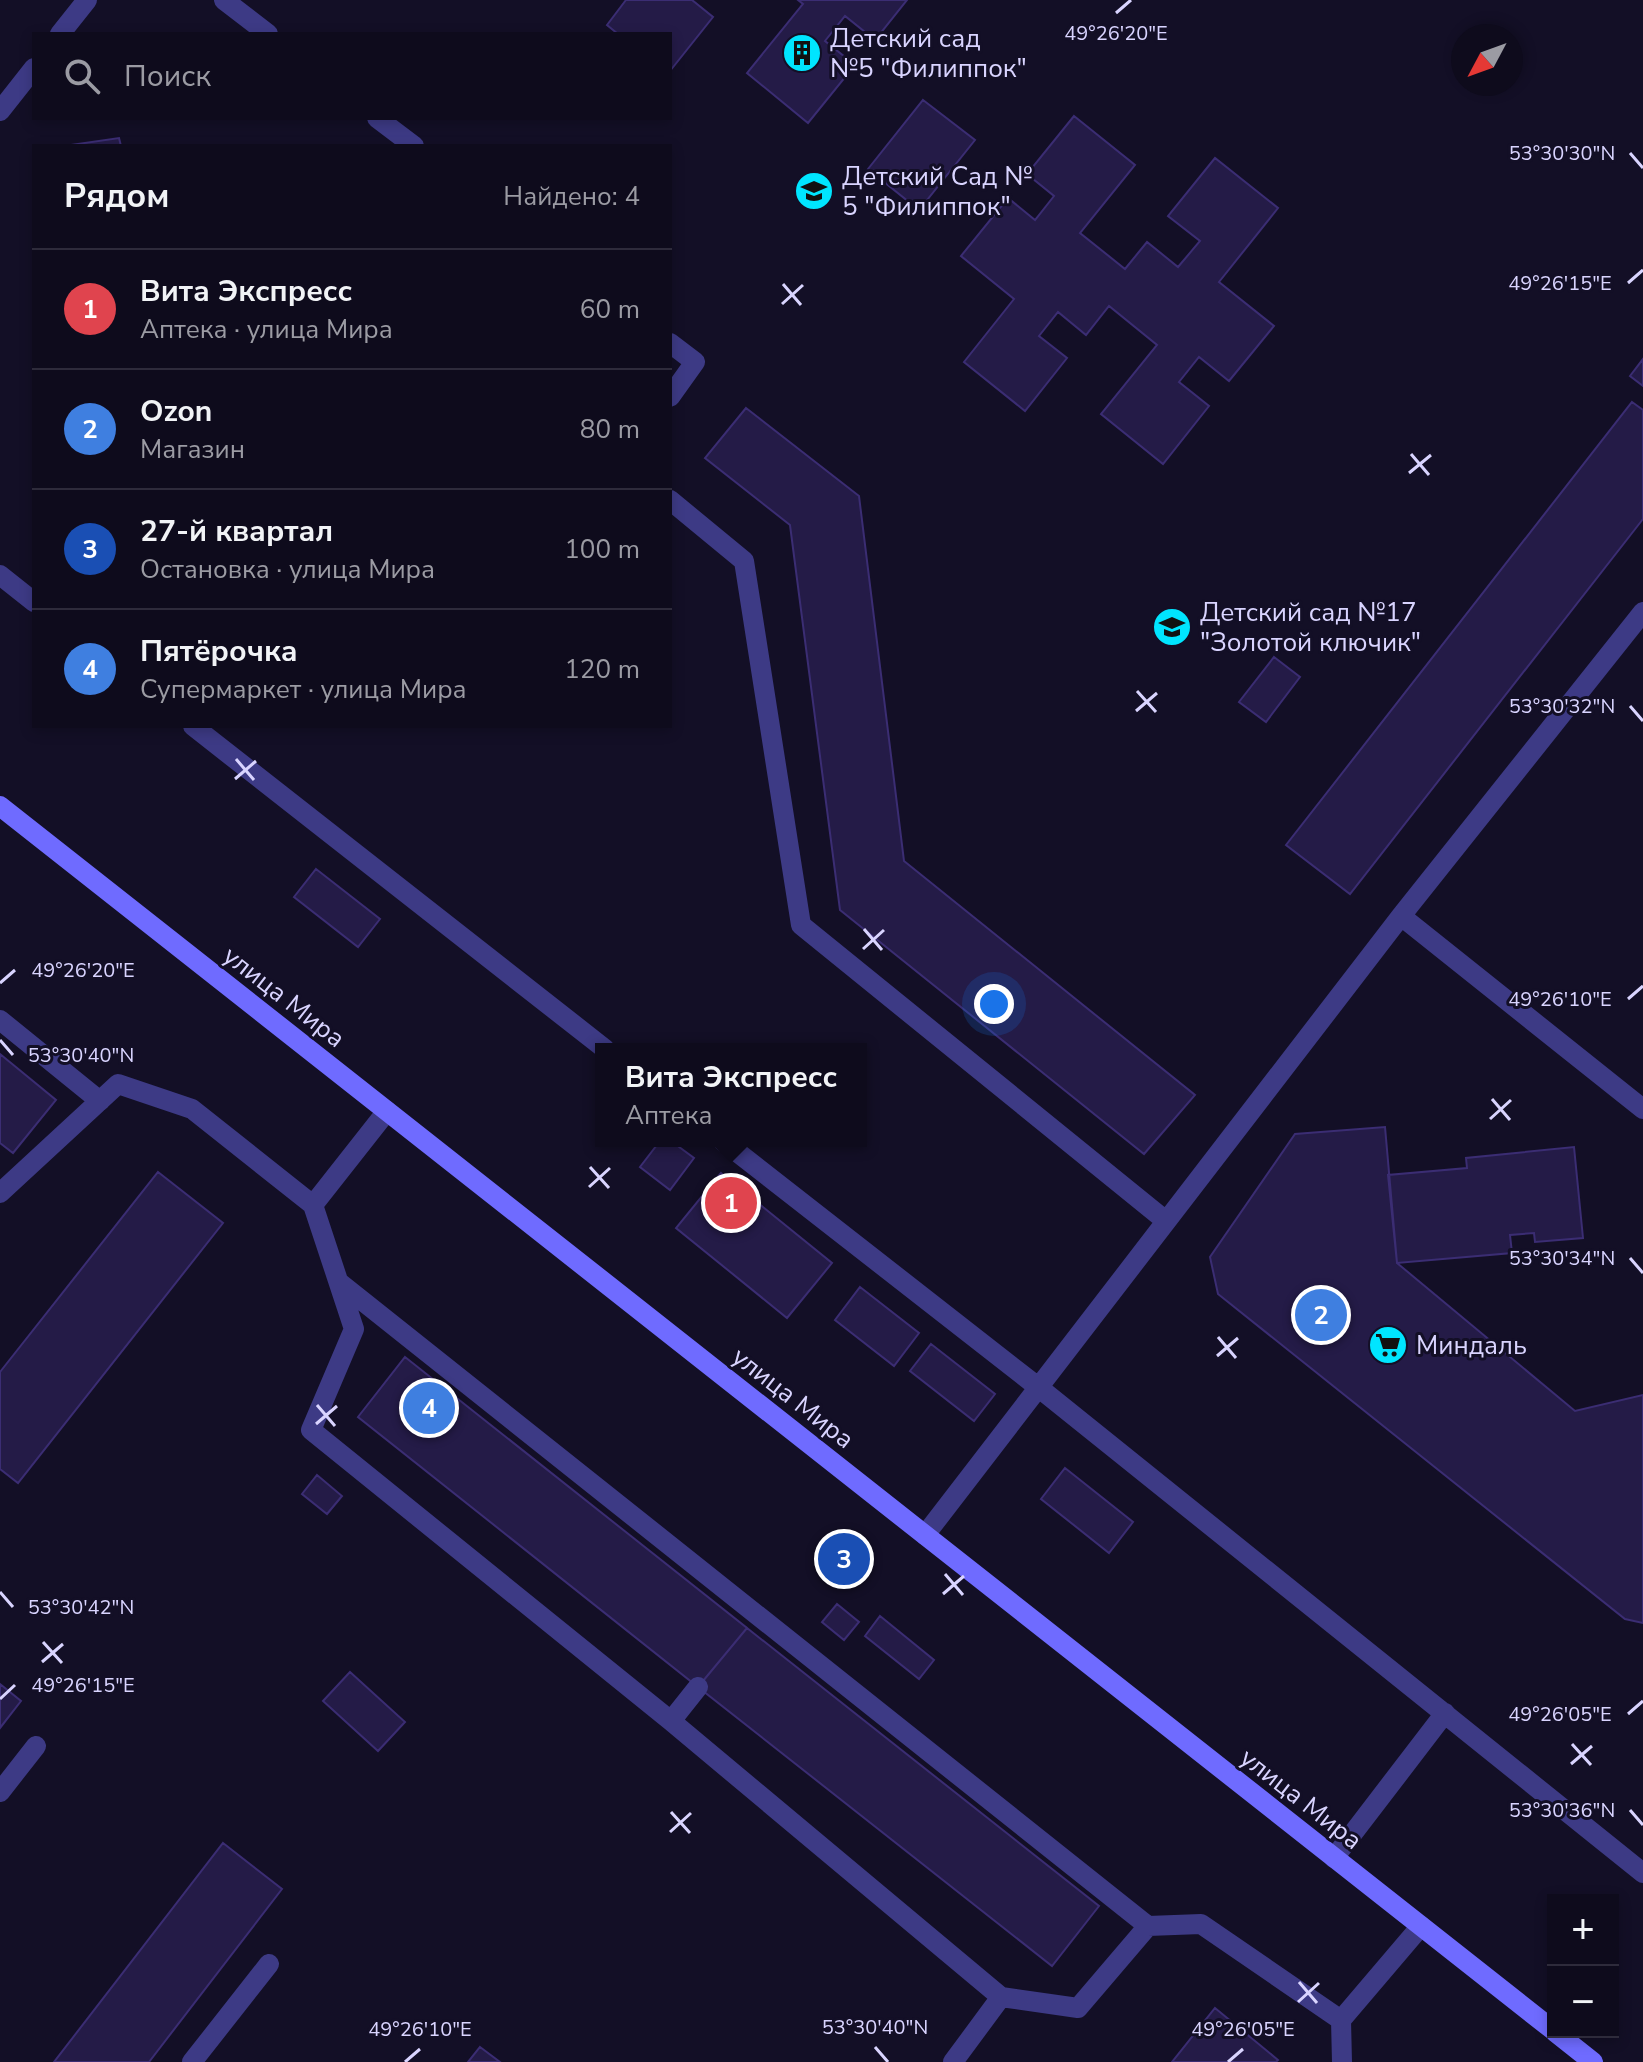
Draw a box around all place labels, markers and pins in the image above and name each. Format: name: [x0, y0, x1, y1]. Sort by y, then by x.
place label: Детский сад №5 "Филиппок": [830, 21, 1027, 86]
building icon: Детский сад №5 "Филиппок": [781, 32, 823, 74]
place label: Детский Сад № 5 "Филиппок": [842, 159, 1032, 224]
school or university icon: Детский Сад № 5 "Филиппок": [793, 170, 835, 212]
place label: Детский сад №17 "Золотой ключик": [1200, 595, 1421, 660]
school or university icon: Детский сад №17 "Золотой ключик": [1151, 606, 1193, 648]
pin: 1: [705, 1173, 757, 1233]
pin: 2: [1295, 1285, 1347, 1345]
supermarket icon: Миндаль: [1367, 1324, 1409, 1366]
place label: Миндаль: [1416, 1328, 1527, 1363]
pin: 4: [403, 1378, 455, 1438]
pin: 3: [818, 1529, 870, 1589]

